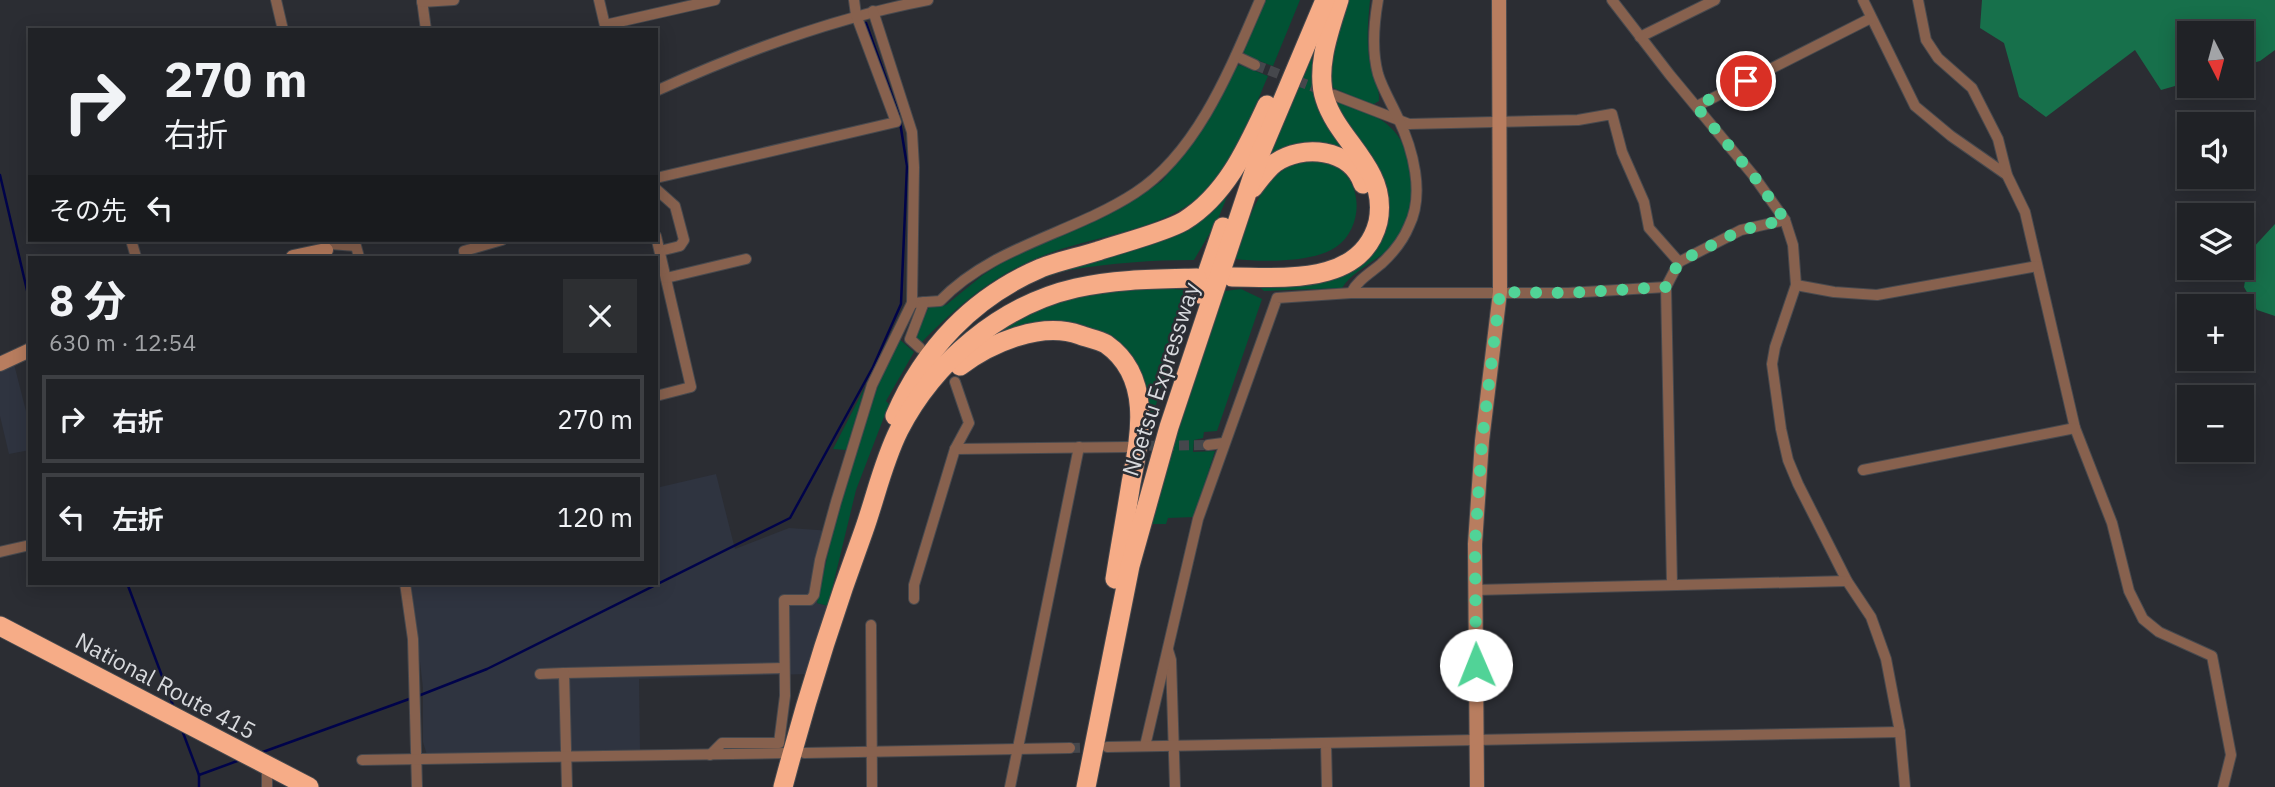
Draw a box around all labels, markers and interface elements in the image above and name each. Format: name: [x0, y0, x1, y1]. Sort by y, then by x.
north arrow: [2177, 21, 2254, 98]
map controls: [2177, 21, 2254, 462]
text: 270 m: [164, 47, 308, 110]
pin: [1716, 51, 1776, 111]
icon: right: [49, 56, 140, 147]
icon: arrive: [1727, 62, 1765, 100]
button: sound: [2177, 112, 2254, 189]
text: 右折: [164, 113, 228, 155]
icon: left: [141, 189, 179, 227]
text: その先: [49, 193, 127, 227]
button: layers: [2177, 203, 2254, 280]
text: 8 分: [49, 273, 126, 328]
street label: Noetsu Expressway: [1115, 278, 1206, 480]
button: close: [563, 279, 637, 353]
button: +: [2177, 294, 2254, 371]
text: 630 m · 12:54: [49, 327, 196, 357]
button: −: [2177, 385, 2254, 462]
icon: right: [53, 400, 91, 438]
text: 270 m: [557, 402, 633, 436]
text: 右折: [112, 404, 164, 438]
icon: left: [53, 498, 91, 536]
text: 120 m: [557, 500, 633, 534]
text: 左折: [112, 502, 164, 536]
street label: National Route 415: [71, 625, 261, 745]
position arrow: [1439, 628, 1513, 702]

